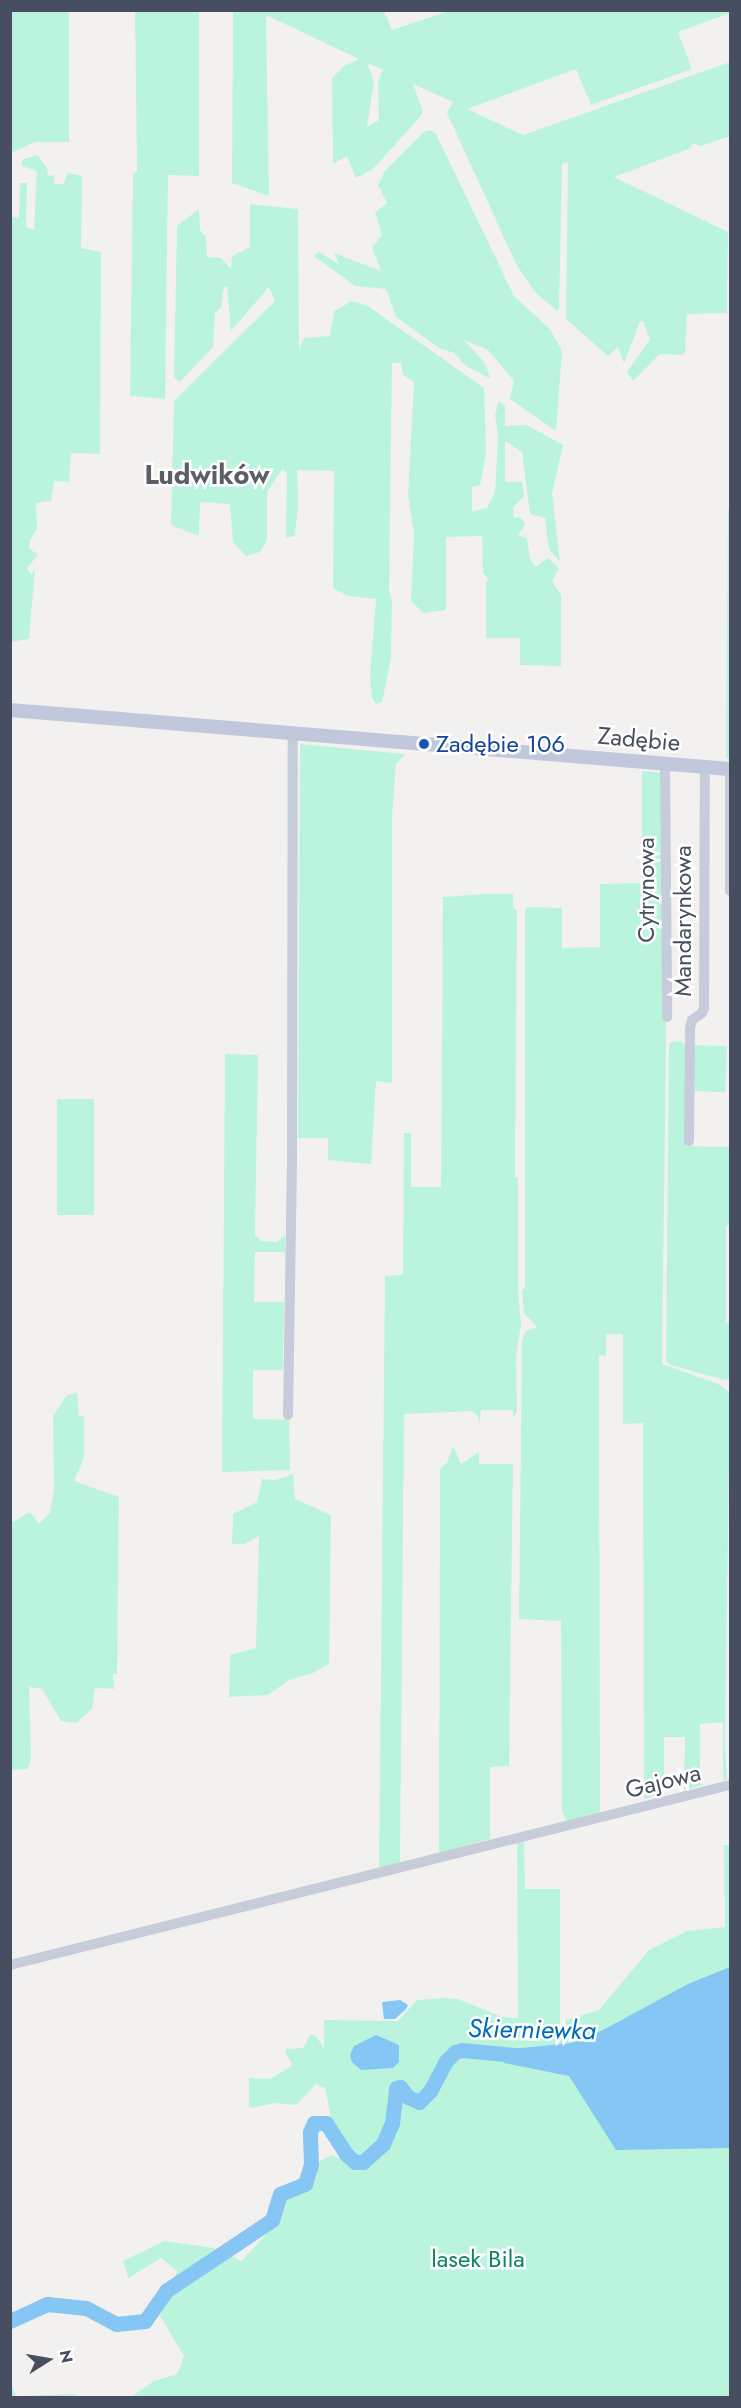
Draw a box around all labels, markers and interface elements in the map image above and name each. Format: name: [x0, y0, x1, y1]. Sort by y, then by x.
district label: Ludwików: [144, 459, 270, 491]
street label: Zadębie: [596, 721, 682, 757]
place label: Zadębie 106: [436, 730, 565, 758]
marker: Zadębie 106: [417, 737, 431, 751]
street label: Cytrynowa: [632, 837, 660, 943]
street label: Mandarynkowa: [669, 845, 697, 997]
street label: Gajowa: [622, 1758, 704, 1804]
water label: Skierniewka: [468, 2013, 596, 2047]
park label: lasek Bila: [431, 2245, 525, 2273]
north arrow: [18, 2330, 78, 2390]
text: N: [54, 2348, 79, 2365]

